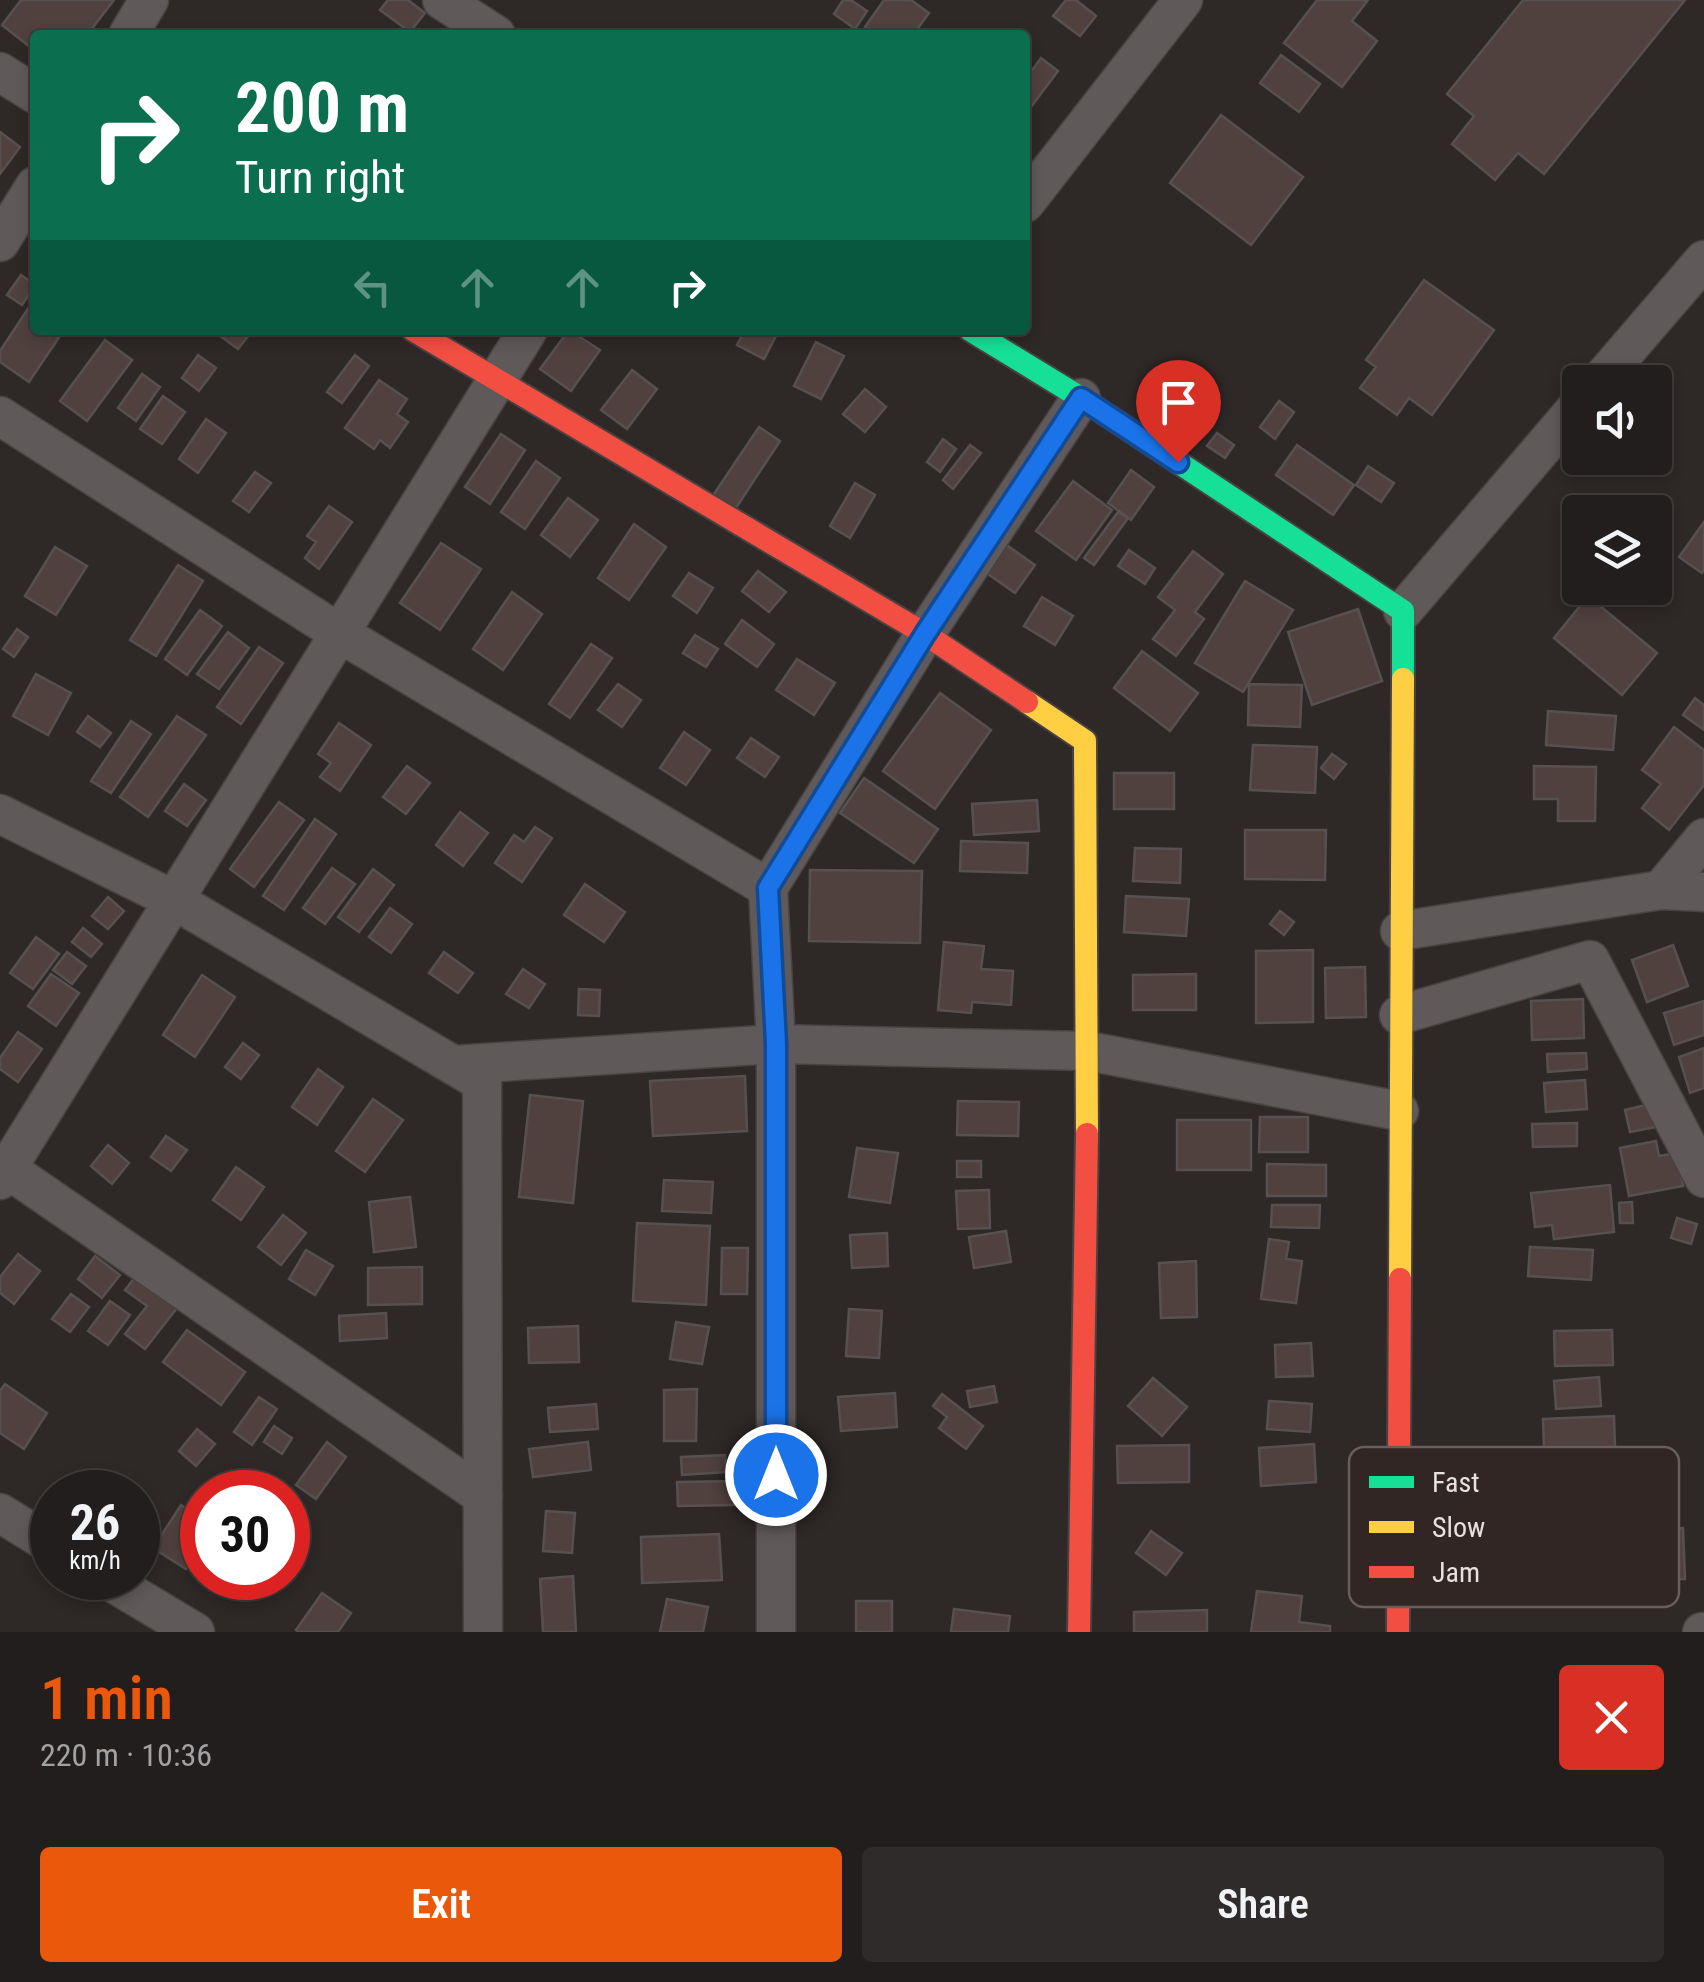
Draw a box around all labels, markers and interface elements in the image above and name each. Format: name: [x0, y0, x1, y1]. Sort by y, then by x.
text: 200 m: [235, 67, 409, 149]
icon: right: [70, 70, 200, 200]
text: Turn right: [235, 151, 405, 204]
icon: left: [345, 260, 400, 315]
icon: ahead: [450, 260, 505, 315]
icon: ahead: [555, 260, 610, 315]
icon: right: [660, 260, 715, 315]
pin: [1136, 360, 1221, 463]
map controls: [1562, 365, 1672, 605]
button: sound: [1562, 365, 1672, 475]
icon: arrive: [1151, 375, 1206, 430]
button: layers: [1562, 495, 1672, 605]
position arrow: [724, 1423, 828, 1527]
legend: [1349, 1447, 1679, 1607]
text: Fast: [1432, 1466, 1479, 1499]
speed limit sign: 30: [180, 1470, 310, 1600]
text: 26: [70, 1494, 120, 1552]
text: Slow: [1432, 1511, 1485, 1544]
text: km/h: [69, 1546, 121, 1575]
text: Jam: [1432, 1556, 1480, 1589]
text: 1 min: [40, 1663, 173, 1734]
button: close: [1559, 1665, 1664, 1770]
text: 220 m · 10:36: [40, 1736, 212, 1774]
button: Exit: [40, 1847, 842, 1962]
button: Share: [862, 1847, 1664, 1962]

